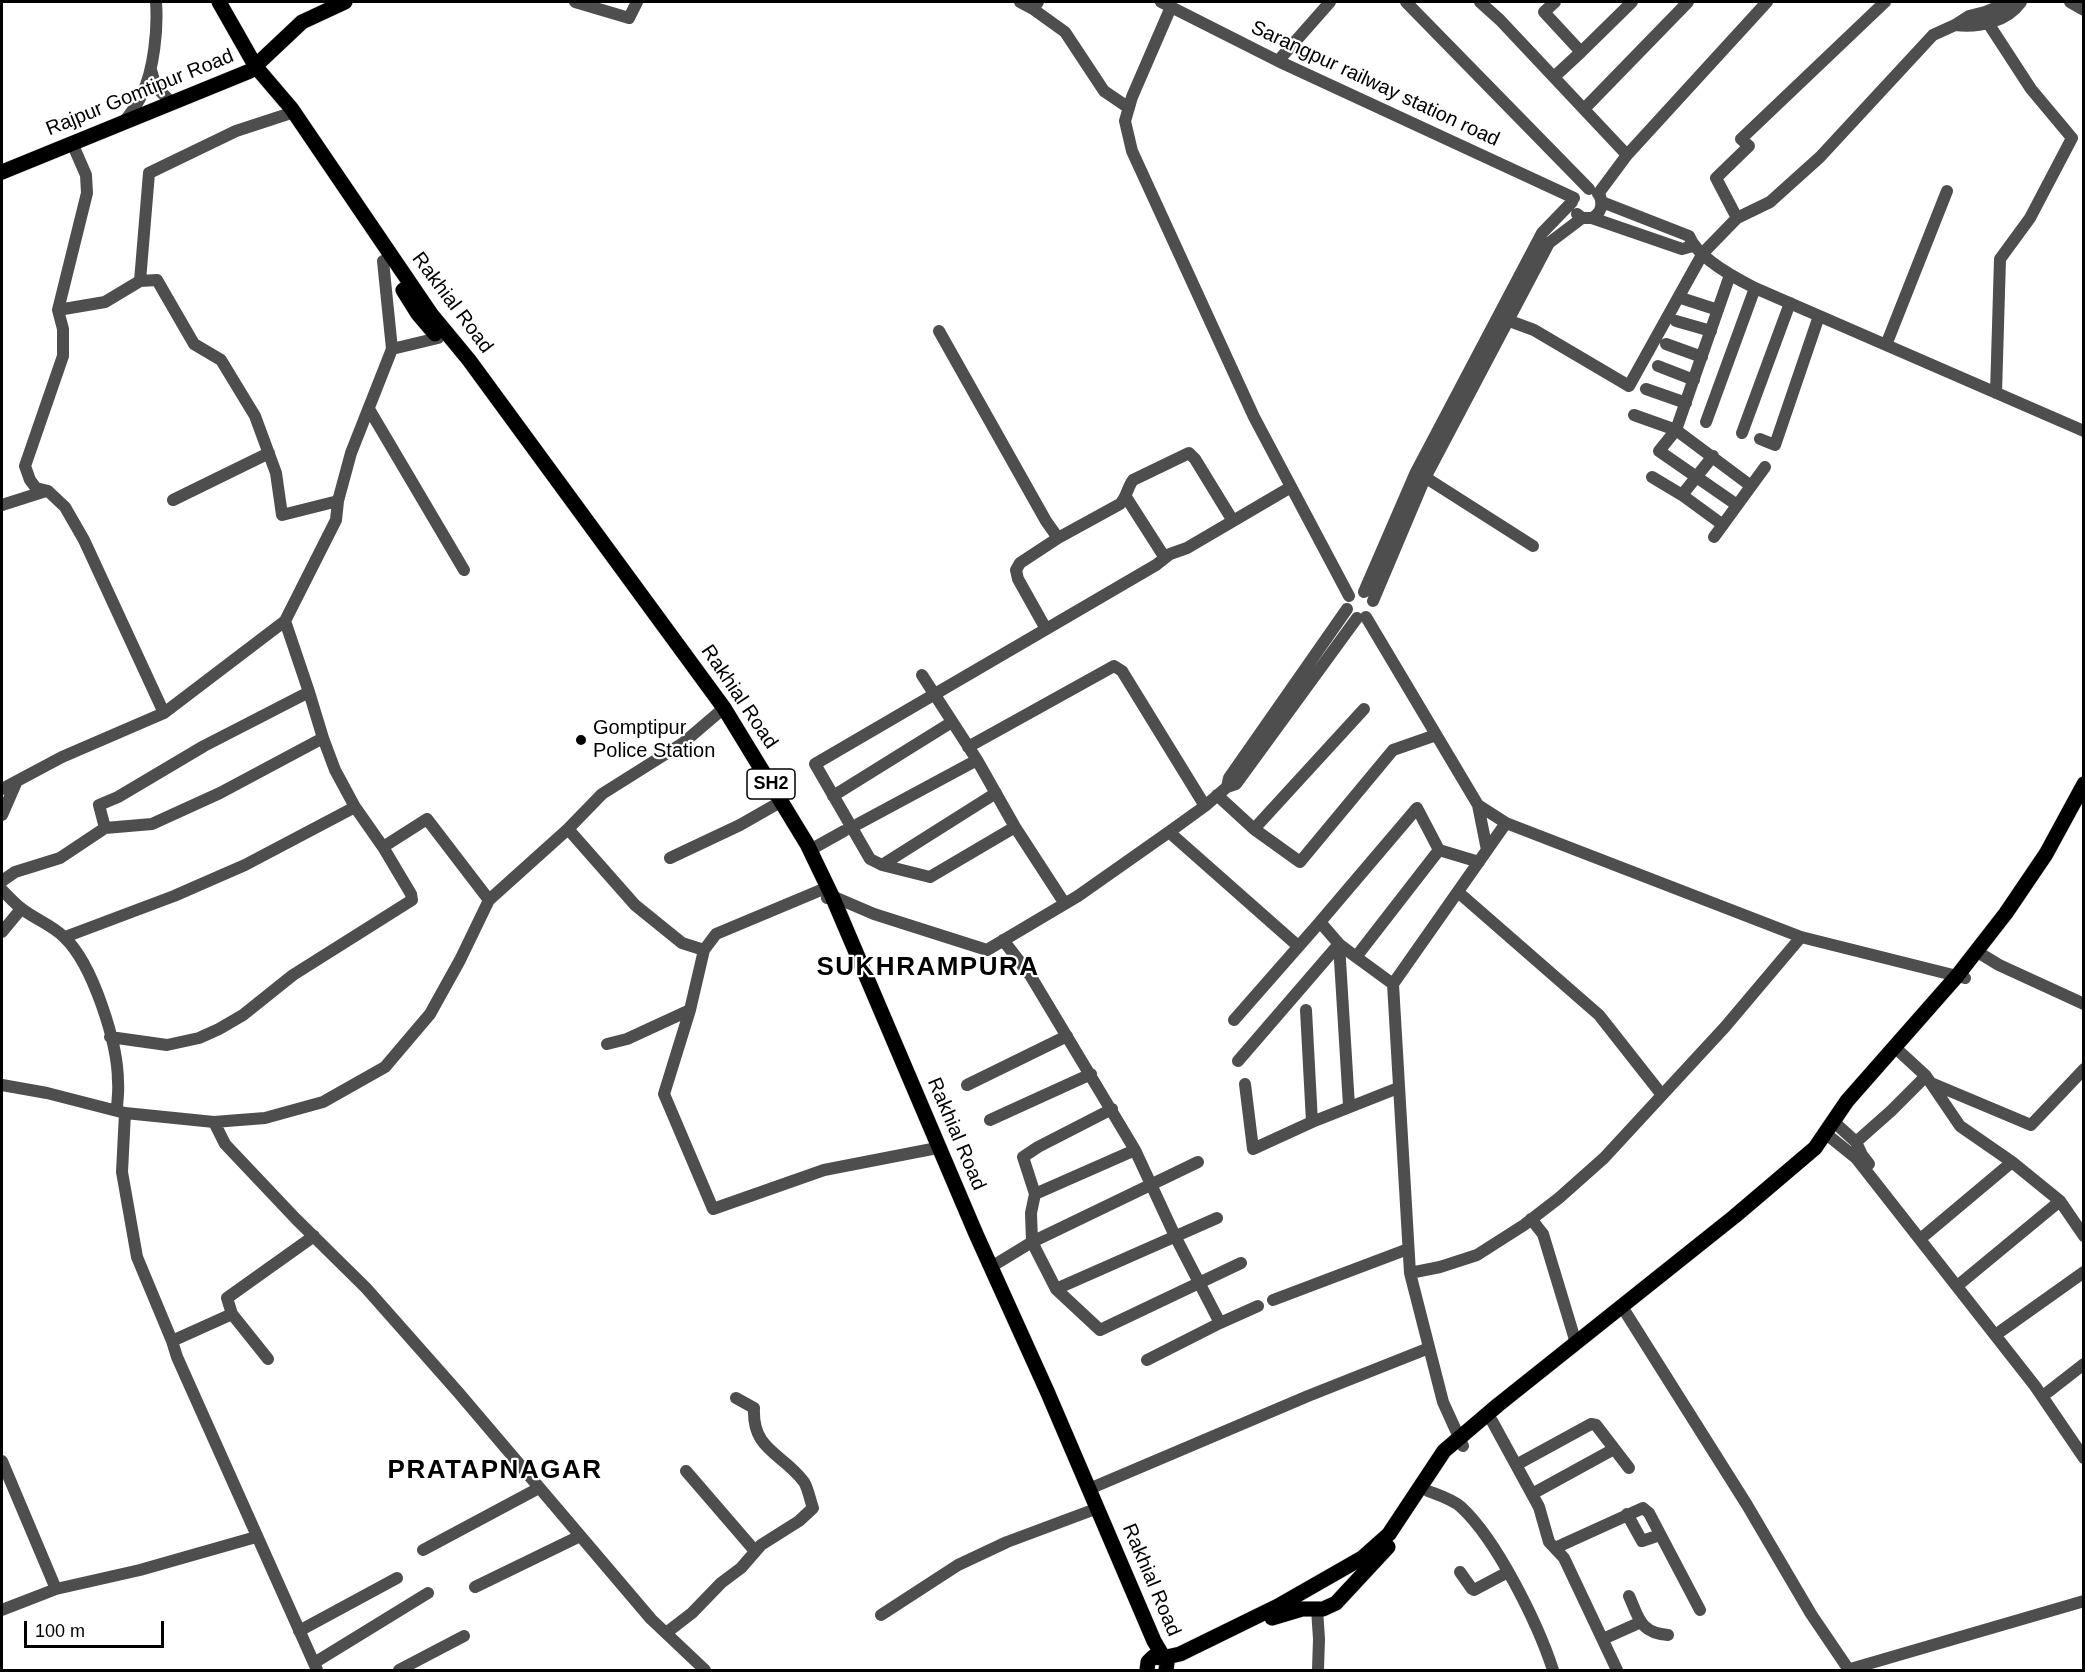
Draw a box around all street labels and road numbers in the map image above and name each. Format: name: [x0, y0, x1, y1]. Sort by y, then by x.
street label: Sarangpur railway station road: [1247, 16, 1503, 152]
street label: Rajpur Gomtipur Road: [43, 44, 237, 142]
street label: Rakhial Road: [406, 248, 498, 358]
street label: Rakhial Road: [695, 641, 783, 753]
road number: SH2: [747, 769, 795, 799]
street label: Rakhial Road: [921, 1074, 991, 1194]
street label: Rakhial Road: [1116, 1520, 1186, 1640]

